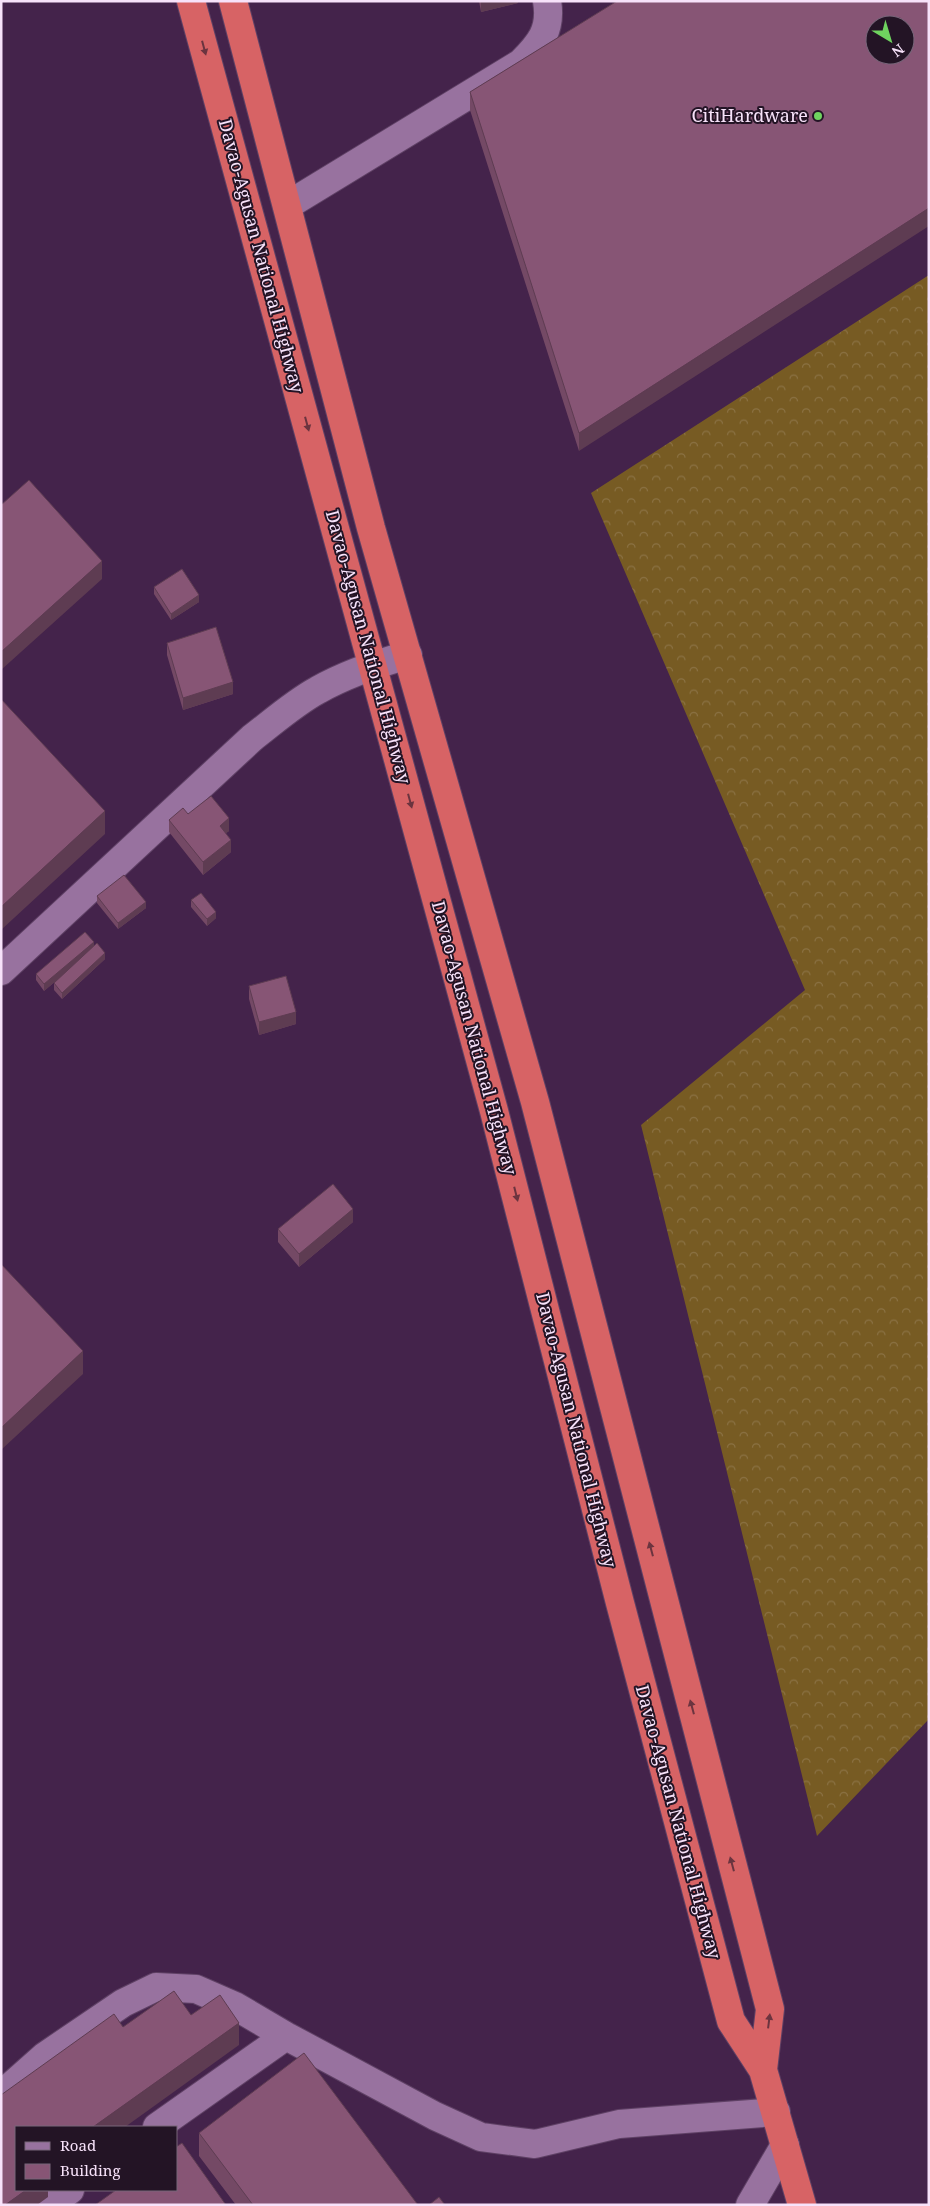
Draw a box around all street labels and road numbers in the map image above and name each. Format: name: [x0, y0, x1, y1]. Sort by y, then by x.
street label: Davao-Agusan National Highway: [214, 116, 310, 396]
street label: Davao-Agusan National Highway: [321, 507, 417, 787]
street label: Davao-Agusan National Highway: [427, 898, 523, 1178]
street label: Davao-Agusan National Highway: [531, 1290, 623, 1571]
street label: Davao-Agusan National Highway: [631, 1682, 727, 1962]

